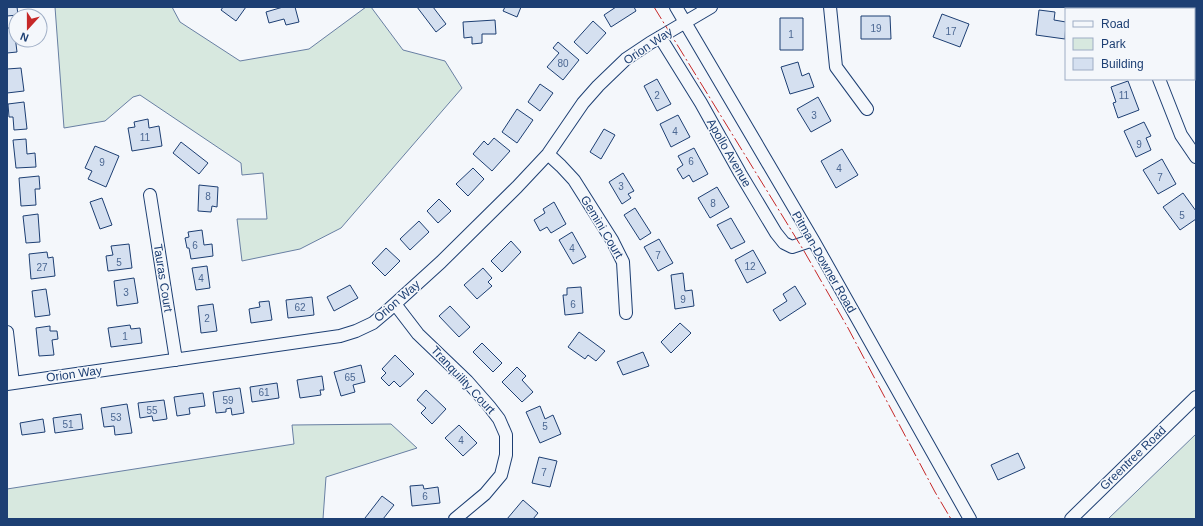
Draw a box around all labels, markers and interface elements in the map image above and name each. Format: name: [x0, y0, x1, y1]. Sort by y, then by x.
north arrow: [8, 8, 48, 48]
legend: [1065, 8, 1195, 80]
text: Road: [1101, 17, 1130, 31]
house number: 19: [870, 23, 882, 34]
street label: Orion Way: [621, 24, 675, 68]
house number: 17: [945, 26, 957, 37]
house number: 1: [788, 29, 794, 40]
text: N: [19, 30, 30, 44]
text: Park: [1101, 37, 1127, 51]
text: Building: [1101, 57, 1144, 71]
house number: 80: [557, 58, 569, 69]
house number: 2: [654, 90, 660, 101]
house number: 11: [1119, 90, 1130, 101]
house number: 3: [811, 110, 817, 121]
street label: Apollo Avenue: [704, 116, 754, 190]
house number: 4: [672, 126, 678, 137]
house number: 11: [140, 132, 151, 143]
house number: 9: [1136, 139, 1142, 150]
house number: 6: [688, 156, 694, 167]
house number: 9: [99, 157, 105, 168]
house number: 4: [836, 163, 842, 174]
house number: 7: [1157, 172, 1163, 183]
house number: 3: [618, 181, 624, 192]
house number: 8: [205, 191, 211, 202]
street label: Gemini Court: [578, 193, 627, 261]
house number: 8: [710, 198, 716, 209]
street label: Pitman-Downer Road: [789, 209, 859, 315]
house number: 5: [1179, 210, 1185, 221]
house number: 6: [192, 240, 198, 251]
street label: Tauras Court: [151, 243, 175, 314]
house number: 4: [569, 243, 575, 254]
house number: 7: [655, 250, 661, 261]
house number: 5: [116, 257, 122, 268]
house number: 12: [744, 261, 756, 272]
house number: 27: [36, 262, 48, 273]
house number: 4: [198, 273, 204, 284]
street label: Orion Way: [371, 277, 423, 325]
house number: 3: [123, 287, 129, 298]
house number: 9: [680, 294, 686, 305]
house number: 6: [570, 299, 576, 310]
house number: 62: [294, 302, 306, 313]
house number: 2: [204, 313, 210, 324]
house number: 1: [122, 331, 128, 342]
street label: Tranquility Court: [428, 343, 498, 417]
street label: Orion Way: [45, 363, 103, 385]
house number: 65: [344, 372, 356, 383]
house number: 61: [258, 387, 270, 398]
house number: 59: [222, 395, 234, 406]
house number: 55: [146, 405, 158, 416]
house number: 53: [110, 412, 122, 423]
house number: 51: [62, 419, 74, 430]
house number: 5: [542, 421, 548, 432]
street label: Greentree Road: [1097, 423, 1169, 493]
house number: 4: [458, 435, 464, 446]
house number: 7: [541, 467, 547, 478]
house number: 6: [422, 491, 428, 502]

